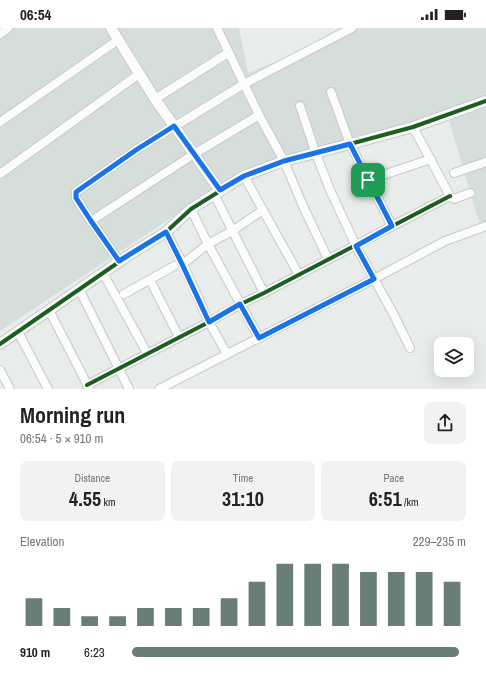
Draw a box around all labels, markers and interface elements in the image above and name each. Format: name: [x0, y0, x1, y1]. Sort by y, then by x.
text: 06:54: [20, 4, 51, 25]
pin: [351, 163, 385, 197]
icon: arrive: [357, 169, 379, 191]
map controls: [434, 337, 474, 377]
button: layers: [434, 337, 474, 377]
text: Morning run: [20, 400, 125, 430]
button: share: [424, 402, 466, 444]
text: 06:54 · 5 × 910 m: [20, 430, 103, 447]
text: Distance: [75, 471, 110, 485]
text: Time: [233, 471, 253, 485]
text: Pace: [383, 471, 404, 485]
text: 4.55: [69, 485, 101, 512]
text: 31:10: [222, 485, 264, 512]
text: 6:51: [369, 485, 402, 512]
text: km: [101, 495, 116, 509]
text: /km: [402, 495, 419, 509]
text: Elevation: [20, 533, 64, 550]
text: 229–235 m: [413, 533, 466, 550]
text: 910 m: [20, 644, 50, 661]
text: 6:23: [84, 644, 105, 661]

